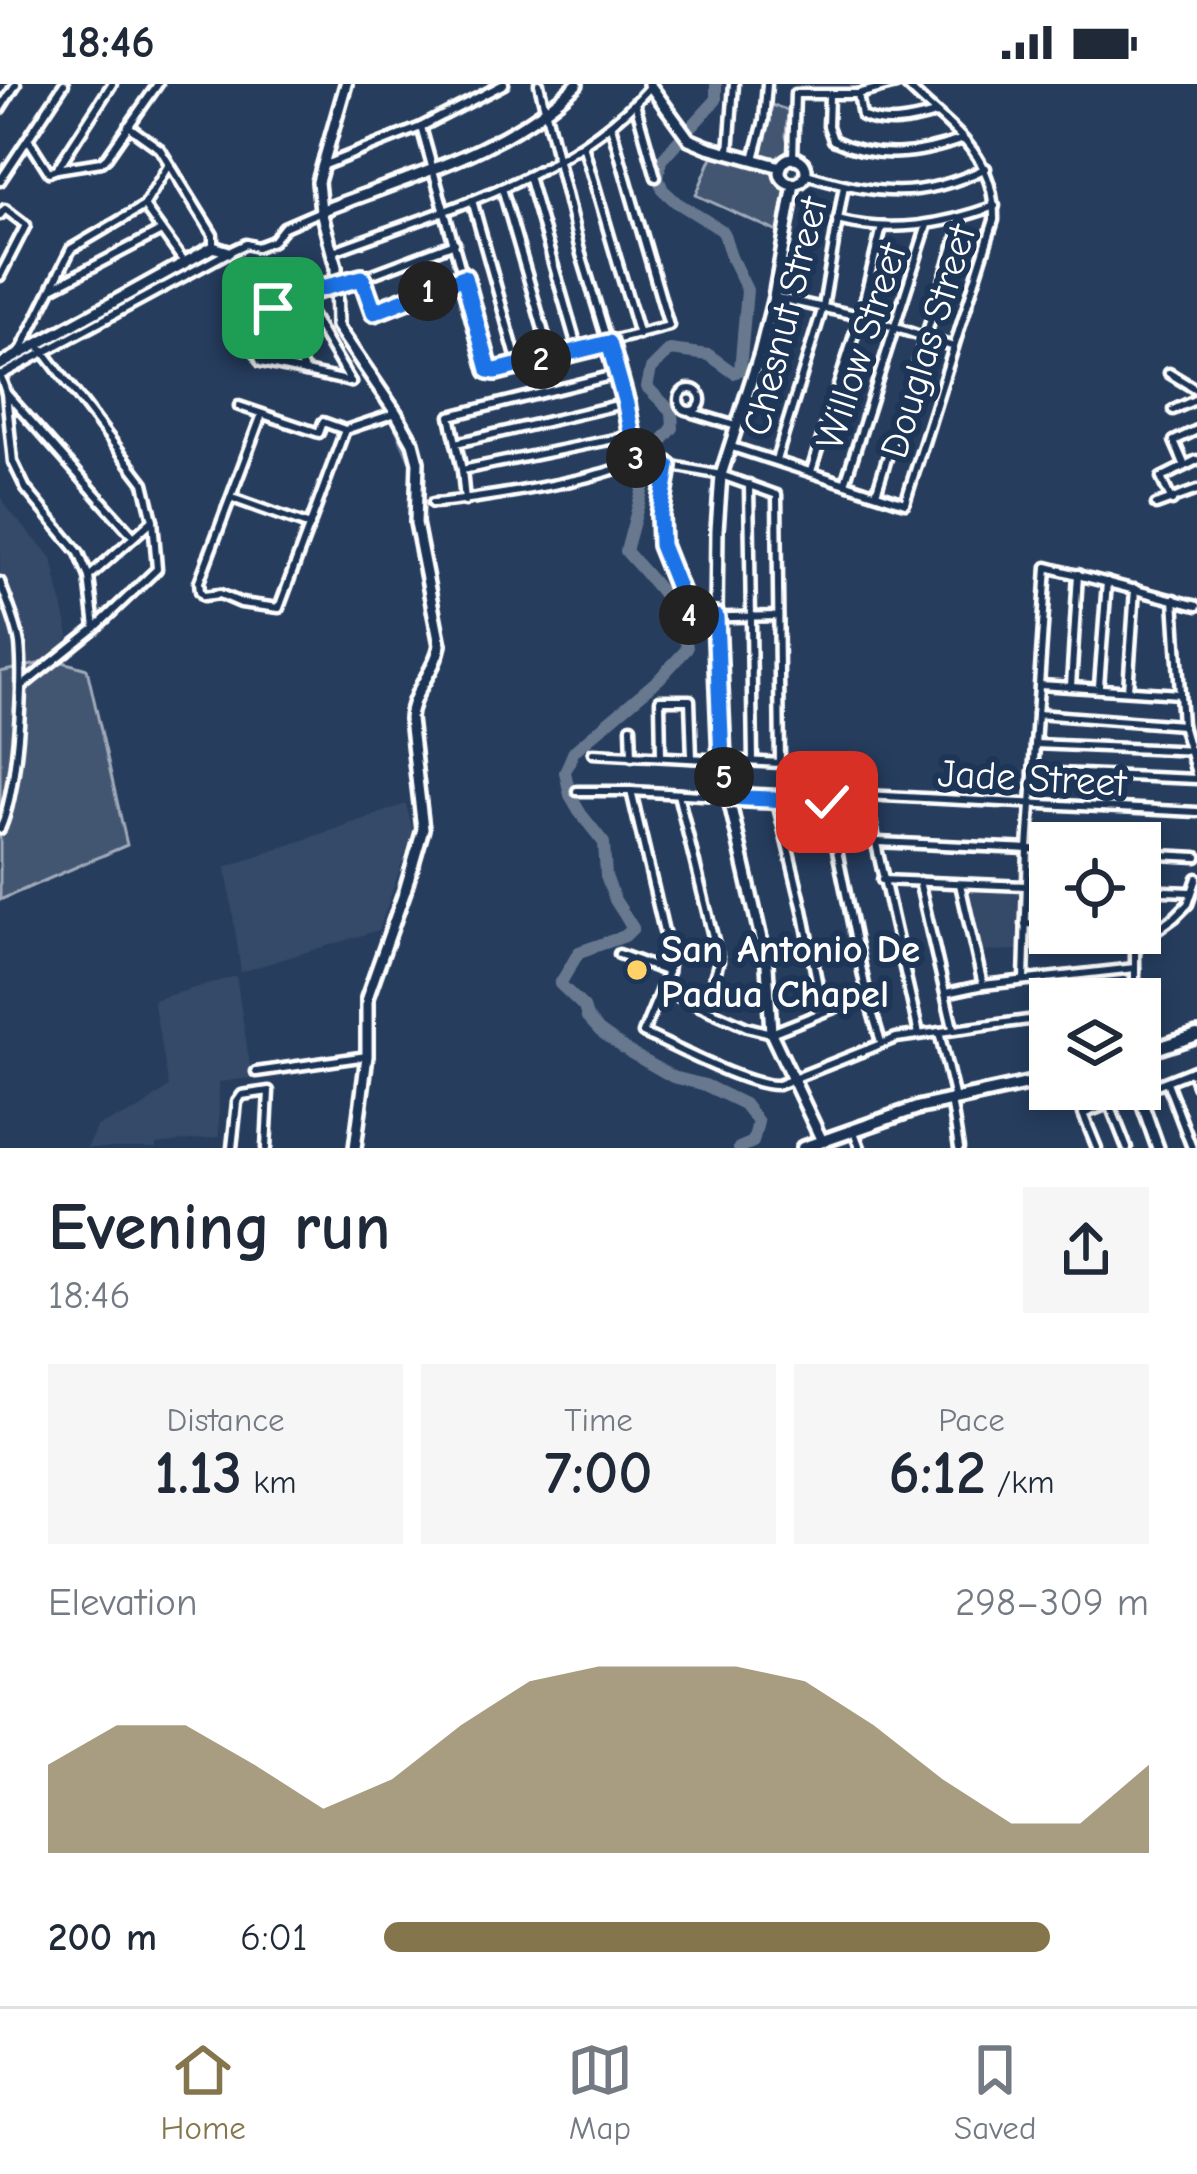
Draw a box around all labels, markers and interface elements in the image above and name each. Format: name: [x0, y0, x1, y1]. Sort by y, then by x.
text: 18:46: [60, 16, 155, 68]
street label: Chesnut Street: [734, 191, 837, 440]
street label: Douglas Street: [872, 218, 986, 463]
street label: Willow Street: [807, 236, 916, 455]
pin: [222, 257, 324, 359]
pin: 1: [398, 261, 458, 321]
text: 1: [422, 272, 434, 310]
icon: arrive: [240, 275, 306, 341]
pin: 2: [511, 329, 571, 389]
text: 2: [533, 340, 549, 378]
pin: 3: [606, 428, 666, 488]
text: 3: [628, 439, 644, 477]
pin: 4: [659, 585, 719, 645]
text: 4: [681, 596, 697, 634]
pin: 5: [694, 747, 754, 807]
pin: [776, 751, 878, 853]
street label: Jade Street: [936, 751, 1129, 806]
text: 5: [715, 758, 733, 796]
icon: check: [794, 769, 860, 835]
map controls: [1029, 822, 1161, 1110]
button: locate: [1029, 822, 1161, 954]
place label: San Antonio De Padua Chapel: [661, 927, 920, 1017]
marker: San Antonio De Padua Chapel: [624, 957, 650, 983]
button: layers: [1029, 978, 1161, 1110]
button: share: [1023, 1187, 1149, 1313]
text: Evening run: [48, 1190, 390, 1266]
text: 18:46: [48, 1273, 131, 1318]
text: Distance: [166, 1401, 285, 1439]
text: Time: [564, 1401, 633, 1439]
text: Pace: [938, 1401, 1005, 1439]
text: 1.13: [155, 1439, 242, 1508]
text: 7:00: [544, 1439, 653, 1508]
text: 6:12: [889, 1439, 986, 1508]
text: km: [242, 1463, 296, 1501]
text: /km: [986, 1463, 1054, 1501]
text: Elevation: [48, 1580, 197, 1625]
text: 298–309 m: [955, 1580, 1149, 1625]
text: 200 m: [48, 1915, 157, 1960]
text: 6:01: [240, 1915, 307, 1960]
tab: Home: [161, 2037, 246, 2147]
tab: Map: [567, 2037, 633, 2147]
tab: Saved: [954, 2037, 1036, 2147]

